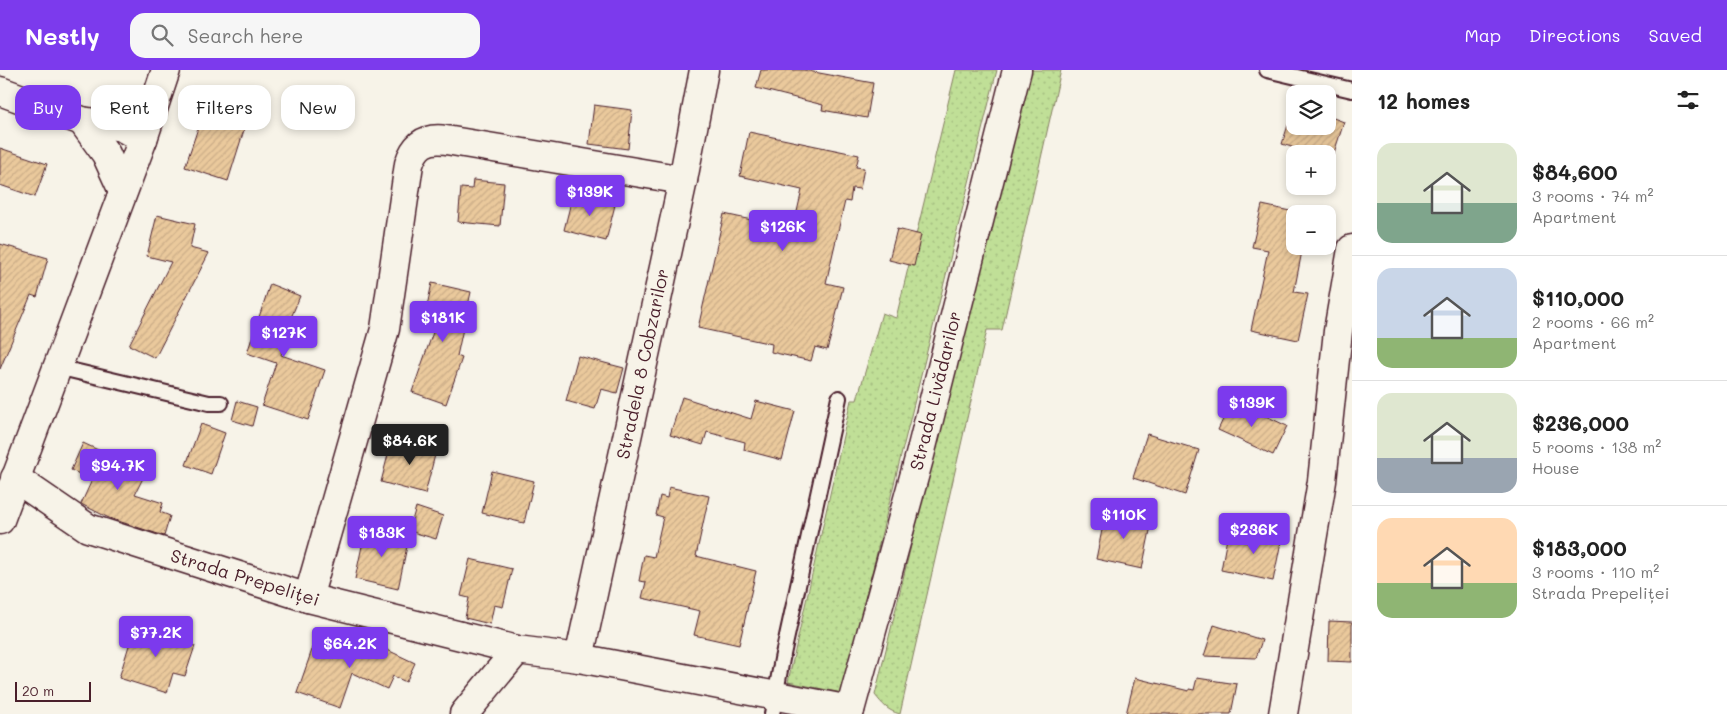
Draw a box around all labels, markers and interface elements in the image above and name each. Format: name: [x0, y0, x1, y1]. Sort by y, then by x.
search box: [130, 13, 480, 58]
text: Nestly: [25, 20, 100, 51]
icon: search: [148, 21, 176, 49]
text: Search here: [188, 23, 303, 48]
text: Map: [1464, 23, 1501, 47]
text: Directions: [1529, 23, 1621, 47]
text: Saved: [1649, 23, 1702, 47]
chip: Buy: [15, 85, 81, 130]
chip: Rent: [91, 85, 168, 130]
chip: Filters: [178, 85, 271, 130]
chip: New: [281, 85, 355, 130]
map controls: [1286, 85, 1336, 255]
button: layers: [1286, 85, 1336, 135]
icon: filters: [1674, 86, 1702, 114]
text: 12 homes: [1377, 87, 1470, 114]
button: +: [1286, 145, 1336, 195]
text: $84,600: [1532, 158, 1617, 185]
icon: home: [1417, 163, 1477, 223]
pin: $139K: [555, 174, 625, 217]
text: $139K: [567, 180, 613, 201]
text: 3 rooms · 74 m²: [1532, 185, 1653, 206]
button: −: [1286, 205, 1336, 255]
text: Apartment: [1532, 206, 1617, 227]
pin: $126K: [748, 210, 818, 252]
text: $126K: [760, 215, 806, 236]
street label: Stradela 8 Cobzarilor: [610, 266, 674, 461]
text: $110,000: [1532, 284, 1624, 311]
icon: home: [1417, 288, 1477, 348]
pin: $181K: [408, 300, 478, 343]
text: $181K: [421, 306, 465, 327]
street label: Strada Livădarilor: [904, 309, 966, 473]
text: 2 rooms · 66 m²: [1532, 311, 1654, 332]
pin: $127K: [249, 316, 319, 358]
text: $127K: [261, 321, 307, 342]
text: Apartment: [1532, 332, 1617, 353]
pin: $139K: [1217, 386, 1287, 428]
text: $139K: [1229, 391, 1275, 412]
text: $236,000: [1532, 409, 1629, 436]
icon: home: [1417, 413, 1477, 473]
pin: $84.6K: [369, 424, 451, 466]
text: $84.6K: [382, 429, 438, 450]
text: 5 rooms · 138 m²: [1532, 436, 1661, 457]
pin: $94.7K: [77, 448, 159, 491]
text: $94.7K: [91, 454, 145, 475]
text: House: [1532, 457, 1579, 478]
pin: $110K: [1089, 498, 1159, 540]
text: $110K: [1102, 503, 1146, 524]
pin: $236K: [1219, 512, 1289, 555]
pin: $183K: [347, 516, 417, 558]
text: $236K: [1230, 518, 1278, 539]
text: $183K: [358, 521, 406, 542]
text: $183,000: [1532, 534, 1627, 561]
icon: home: [1417, 538, 1477, 598]
street label: Strada Prepeliței: [168, 543, 323, 611]
text: 3 rooms · 110 m²: [1532, 561, 1659, 582]
text: Strada Prepeliței: [1532, 582, 1670, 603]
pin: $77.2K: [115, 616, 197, 658]
text: $77.2K: [130, 621, 182, 642]
pin: $64.2K: [309, 626, 391, 669]
text: $64.2K: [323, 632, 377, 653]
scale bar: [15, 679, 91, 702]
text: 20 m: [22, 681, 54, 700]

